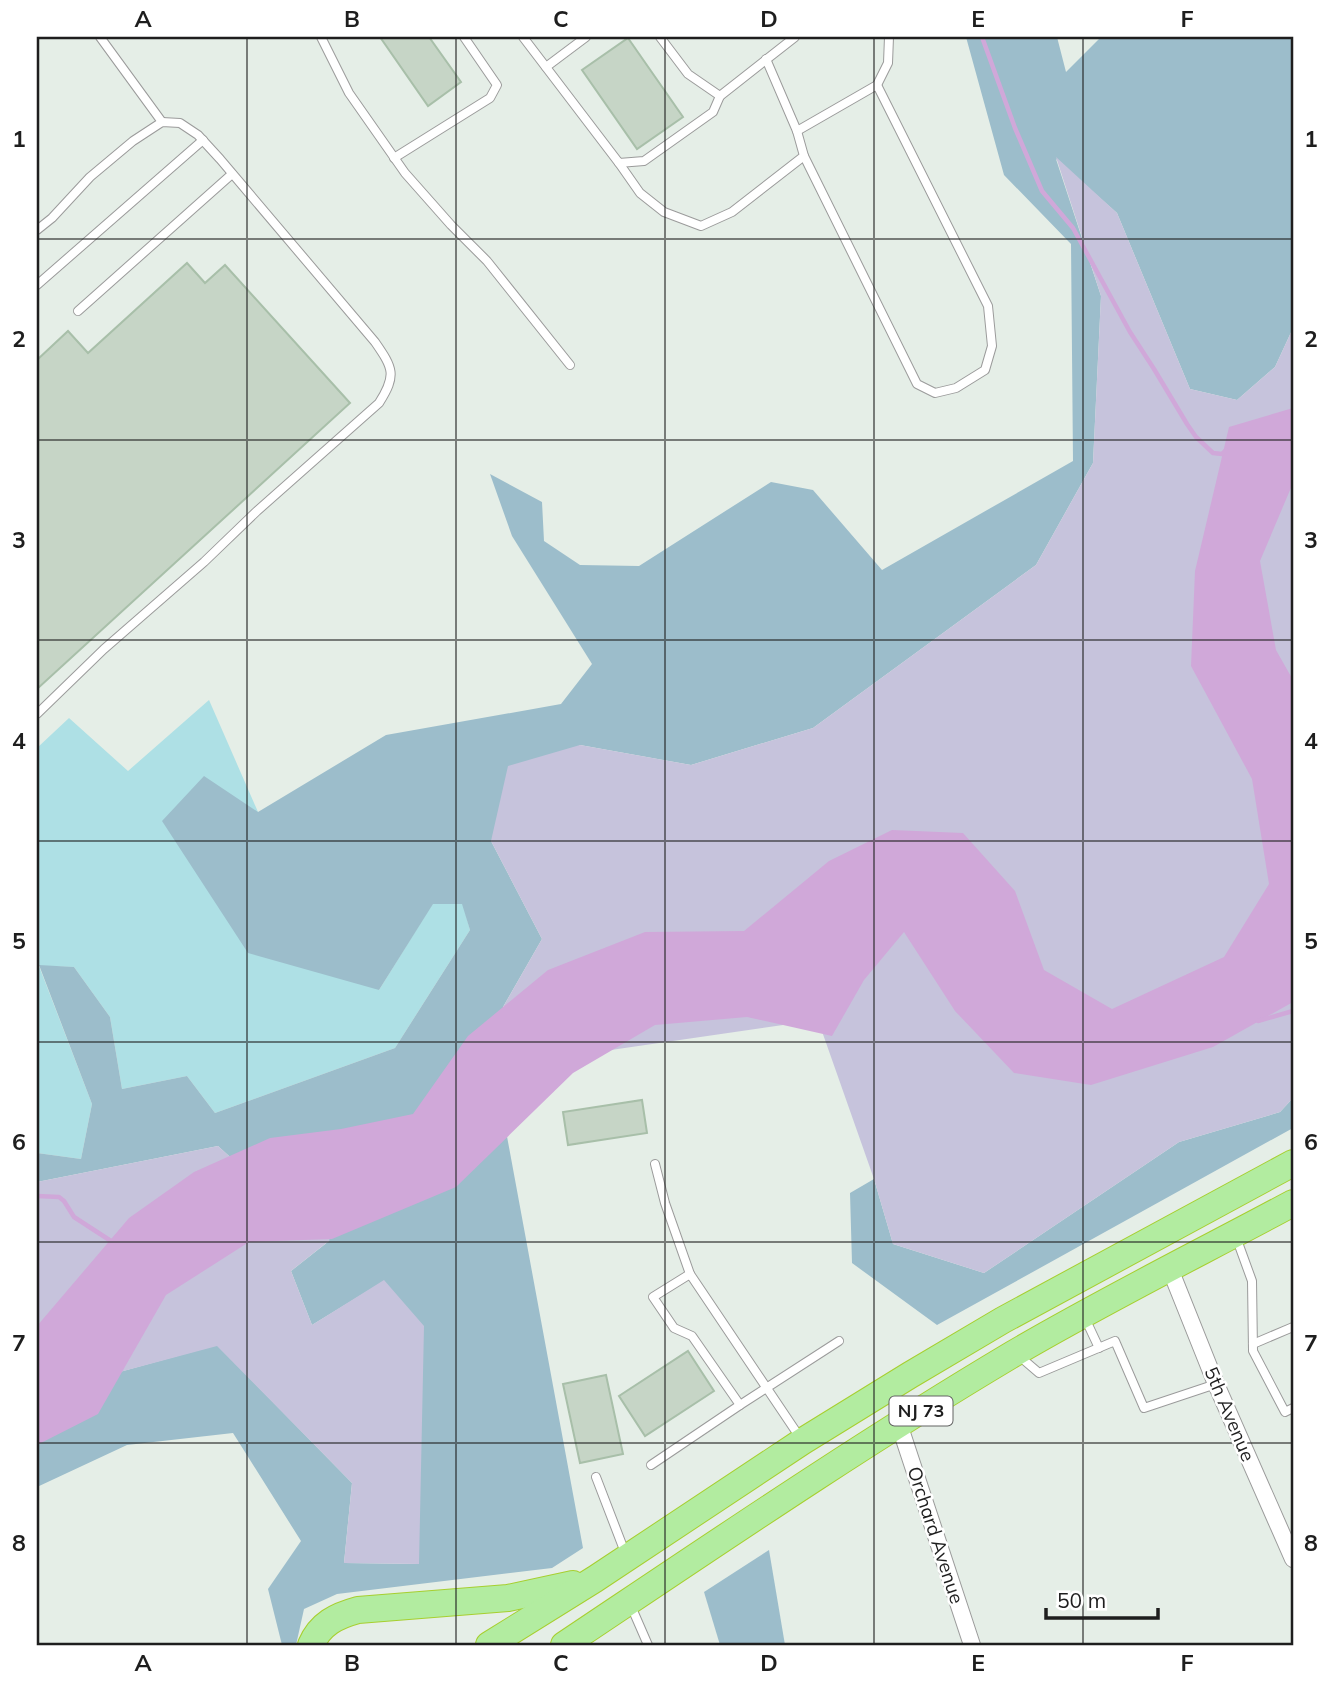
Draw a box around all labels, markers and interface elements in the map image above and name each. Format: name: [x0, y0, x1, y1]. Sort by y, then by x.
text: A: [134, 4, 152, 33]
text: B: [344, 4, 360, 33]
text: C: [553, 4, 569, 33]
text: D: [760, 4, 778, 33]
text: E: [971, 4, 985, 33]
text: F: [1180, 4, 1194, 33]
text: 1: [12, 124, 26, 153]
text: 1: [1304, 124, 1318, 153]
text: 2: [12, 324, 26, 353]
text: 2: [1304, 324, 1318, 353]
text: 3: [12, 525, 26, 554]
text: 3: [1304, 525, 1318, 554]
text: 4: [12, 726, 26, 755]
text: 4: [1304, 726, 1318, 755]
text: 5: [12, 926, 26, 955]
text: 5: [1304, 926, 1318, 955]
text: 6: [12, 1127, 26, 1156]
text: 6: [1304, 1127, 1318, 1156]
text: 7: [12, 1328, 26, 1357]
text: 7: [1304, 1328, 1318, 1357]
street label: 5th Avenue: [1199, 1363, 1261, 1465]
road number: NJ 73: [890, 1396, 953, 1426]
street label: Orchard Avenue: [903, 1463, 969, 1607]
text: 8: [12, 1528, 26, 1557]
text: 8: [1304, 1528, 1318, 1557]
scale bar: [1046, 1577, 1158, 1621]
text: 50 m: [1057, 1587, 1106, 1613]
text: A: [134, 1648, 152, 1677]
text: B: [344, 1648, 360, 1677]
text: C: [553, 1648, 569, 1677]
text: D: [760, 1648, 778, 1677]
text: E: [971, 1648, 985, 1677]
text: F: [1180, 1648, 1194, 1677]

